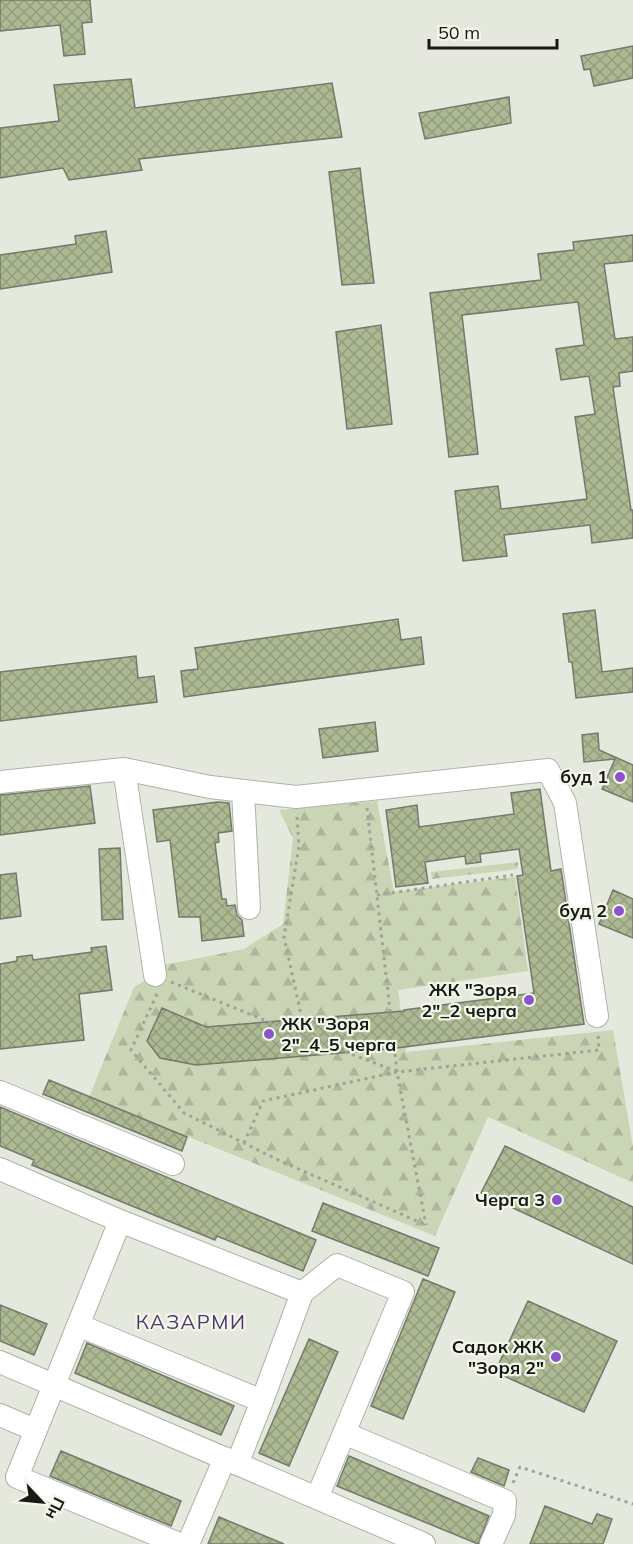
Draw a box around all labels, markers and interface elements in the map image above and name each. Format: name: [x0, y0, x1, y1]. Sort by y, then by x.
scale bar: [429, 12, 556, 50]
text: 50 m: [438, 21, 480, 44]
place label: буд 1: [560, 765, 608, 788]
marker: буд 1: [613, 770, 627, 784]
place label: буд 2: [559, 899, 607, 922]
marker: буд 2: [612, 904, 626, 918]
place label: ЖК "Зоря 2"_2 черга: [421, 978, 517, 1022]
marker: ЖК "Зоря 2"_2 черга: [522, 993, 536, 1007]
place label: ЖК "Зоря 2"_4_5 черга: [281, 1012, 396, 1056]
marker: ЖК "Зоря 2"_4_5 черга: [262, 1027, 276, 1041]
place label: Черга 3: [475, 1188, 545, 1211]
marker: Черга 3: [550, 1193, 564, 1207]
district label: КАЗАРМИ: [136, 1309, 246, 1334]
place label: Садок ЖК "Зоря 2": [452, 1335, 545, 1379]
marker: Садок ЖК "Зоря 2": [549, 1350, 563, 1364]
north arrow: [12, 1472, 72, 1532]
text: Пн: [42, 1494, 69, 1523]

